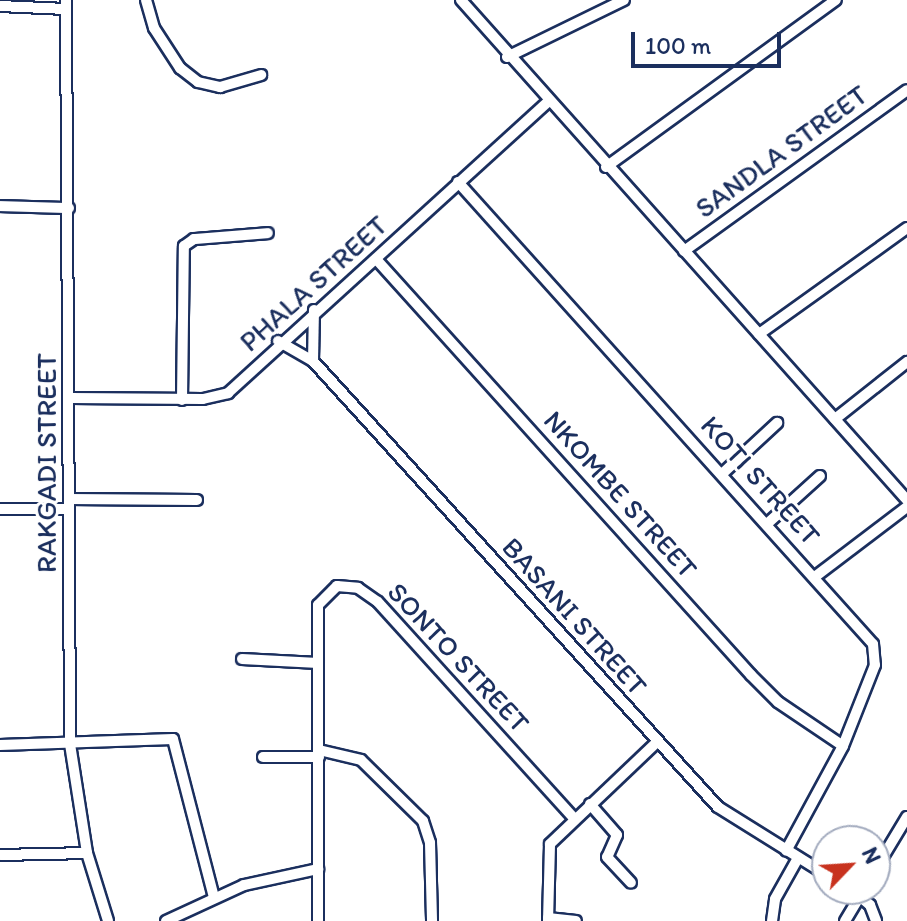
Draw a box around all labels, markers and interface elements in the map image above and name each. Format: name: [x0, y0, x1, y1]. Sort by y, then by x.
scale bar: [635, 16, 785, 66]
text: 100 m: [645, 31, 711, 60]
street label: SANDLA STREET: [688, 77, 874, 225]
street label: PHALA STREET: [232, 208, 394, 358]
street label: RAKGADI STREET: [29, 353, 63, 573]
street label: NKOMBE STREET: [537, 403, 705, 585]
street label: KOTI STREET: [694, 408, 828, 552]
street label: BASANI STREET: [495, 530, 655, 702]
street label: SONTO STREET: [381, 575, 537, 739]
north arrow: [811, 825, 891, 905]
text: N: [856, 843, 887, 868]

